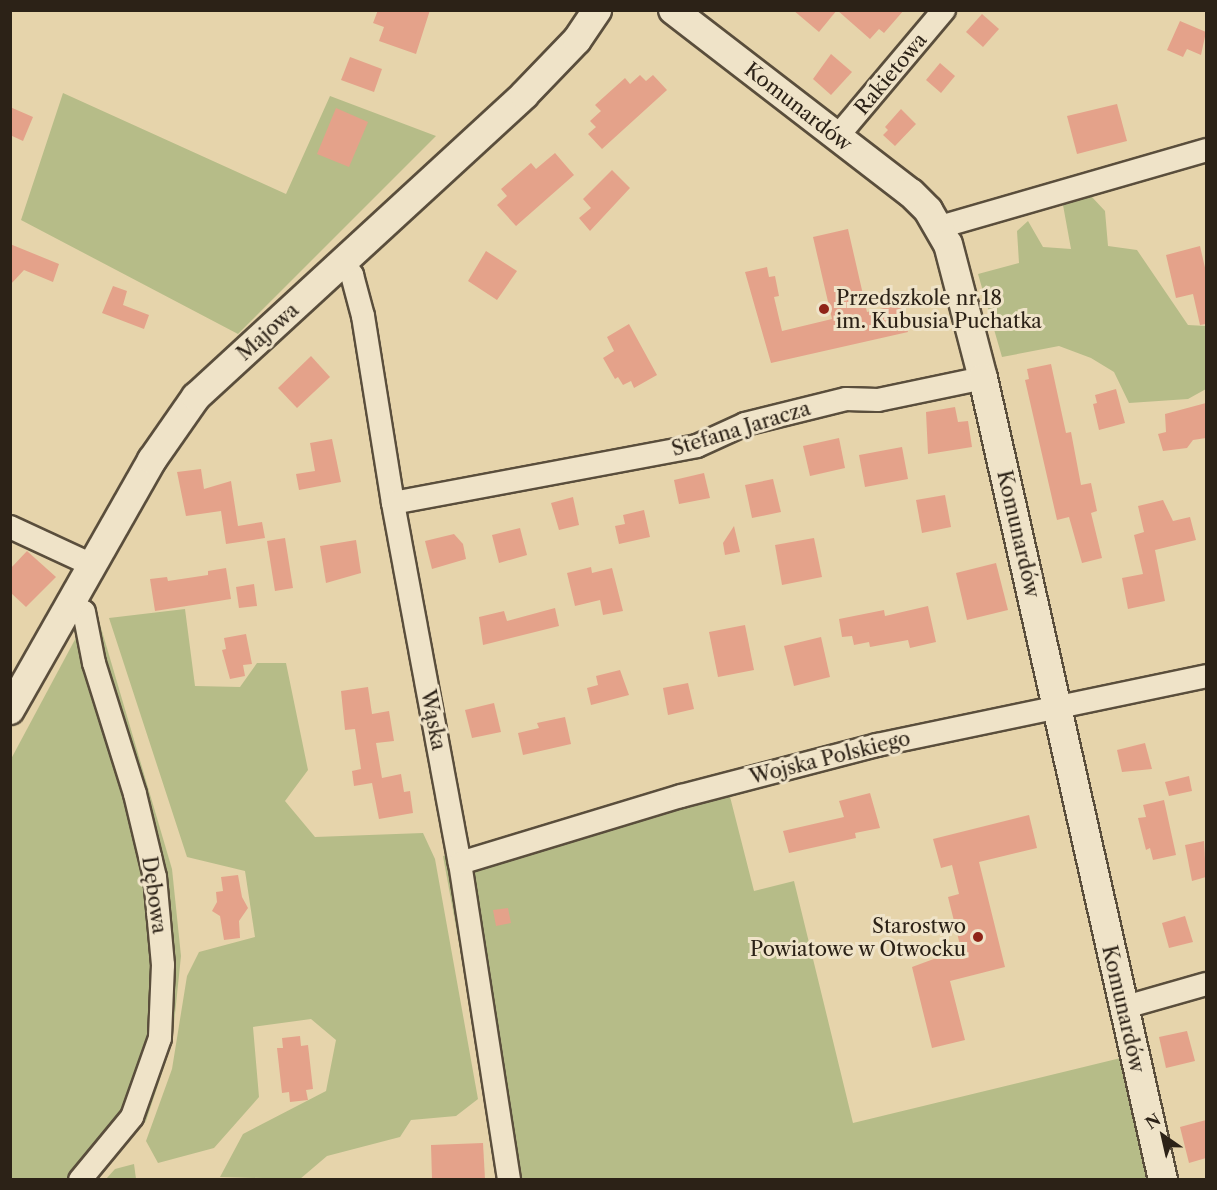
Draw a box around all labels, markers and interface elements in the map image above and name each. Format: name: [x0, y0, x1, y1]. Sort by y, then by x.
street label: Rakietowa: [850, 28, 932, 120]
street label: Komunardów: [740, 58, 856, 156]
place label: Przedszkole nr 18 im. Kubusia Puchatka: [836, 286, 1042, 333]
street label: Majowa: [232, 298, 304, 366]
marker: Przedszkole nr 18 im. Kubusia Puchatka: [817, 302, 831, 316]
street label: Stefana Jaracza: [669, 396, 813, 462]
street label: Komunardów: [992, 468, 1044, 600]
street label: Wąska: [415, 688, 451, 752]
street label: Wojska Polskiego: [747, 726, 913, 790]
street label: Dębowa: [137, 855, 171, 935]
place label: Starostwo Powiatowe w Otwocku: [749, 914, 966, 961]
marker: Starostwo Powiatowe w Otwocku: [971, 930, 985, 944]
street label: Komunardów: [1097, 943, 1149, 1075]
north arrow: [1133, 1106, 1193, 1166]
text: N: [1142, 1109, 1164, 1133]

